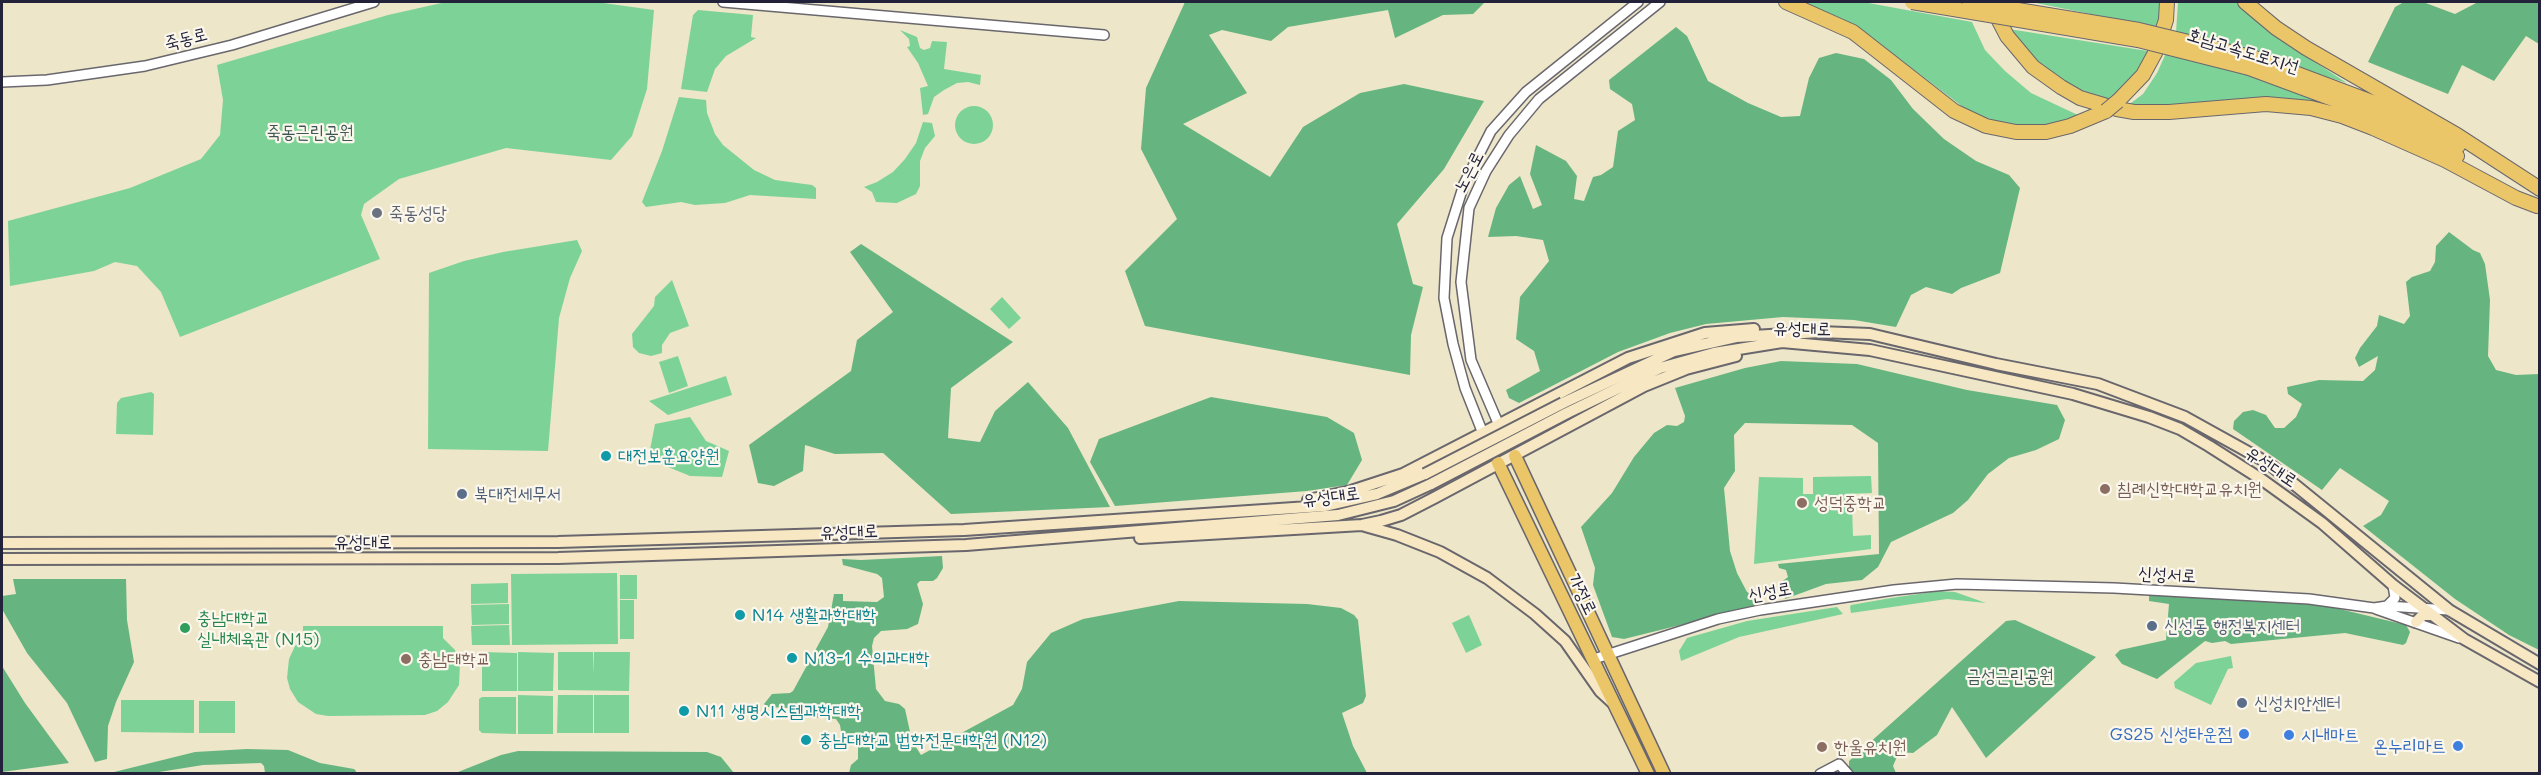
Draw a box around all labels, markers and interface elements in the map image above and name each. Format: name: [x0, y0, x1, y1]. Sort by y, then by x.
street label: 죽동로: [162, 23, 210, 55]
street label: 호남고속도로지선: [2184, 24, 2302, 78]
park label: 죽동근린공원: [267, 121, 353, 143]
street label: 노은로: [1450, 148, 1488, 196]
place label: 죽동성당: [389, 202, 447, 224]
marker: 죽동성당: [370, 206, 384, 220]
street label: 유성대로: [1773, 318, 1831, 340]
street label: 유성대로: [2241, 442, 2301, 492]
place label: 대전보훈요양원: [618, 445, 719, 467]
marker: 대전보훈요양원: [599, 449, 613, 463]
place label: 침례신학대학교유치원: [2117, 478, 2262, 500]
street label: 유성대로: [1301, 482, 1361, 512]
marker: 침례신학대학교유치원: [2098, 482, 2112, 496]
place label: 북대전세무서: [474, 483, 561, 505]
marker: 북대전세무서: [455, 487, 469, 501]
place label: 성덕중학교: [1814, 492, 1886, 514]
marker: 성덕중학교: [1795, 496, 1809, 510]
street label: 유성대로: [820, 520, 878, 544]
street label: 유성대로: [334, 531, 392, 553]
street label: 신성서로: [2138, 563, 2196, 587]
street label: 가정로: [1563, 570, 1601, 618]
street label: 신성로: [1747, 578, 1793, 606]
place label: N14 생활과학대학: [752, 604, 877, 626]
place label: 충남대학교 실내체육관 (N15): [197, 607, 319, 650]
marker: N14 생활과학대학: [733, 608, 747, 622]
place label: 신성동 행정복지센터: [2164, 615, 2300, 637]
marker: 신성동 행정복지센터: [2145, 619, 2159, 633]
marker: 충남대학교 실내체육관 (N15): [178, 621, 192, 635]
place label: N13-1 수의과대학: [804, 647, 930, 669]
place label: 충남대학교: [418, 648, 490, 670]
marker: N13-1 수의과대학: [785, 651, 799, 665]
marker: 충남대학교: [399, 652, 413, 666]
park label: 금성근린공원: [1967, 665, 2053, 687]
place label: 신성치안센터: [2254, 692, 2341, 714]
marker: 신성치안센터: [2235, 696, 2249, 710]
place label: N11 생명시스템과학대학: [696, 700, 861, 722]
marker: N11 생명시스템과학대학: [677, 704, 691, 718]
place label: GS25 신성타운점: [2110, 723, 2232, 745]
place label: 시내마트: [2301, 724, 2359, 746]
marker: GS25 신성타운점: [2237, 727, 2251, 741]
marker: 시내마트: [2282, 728, 2296, 742]
place label: 충남대학교 법학전문대학원 (N12): [818, 729, 1047, 751]
marker: 충남대학교 법학전문대학원 (N12): [799, 733, 813, 747]
place label: 온누리마트: [2374, 735, 2446, 757]
place label: 한울유치원: [1834, 736, 1906, 758]
marker: 온누리마트: [2451, 739, 2465, 753]
marker: 한울유치원: [1815, 740, 1829, 754]

